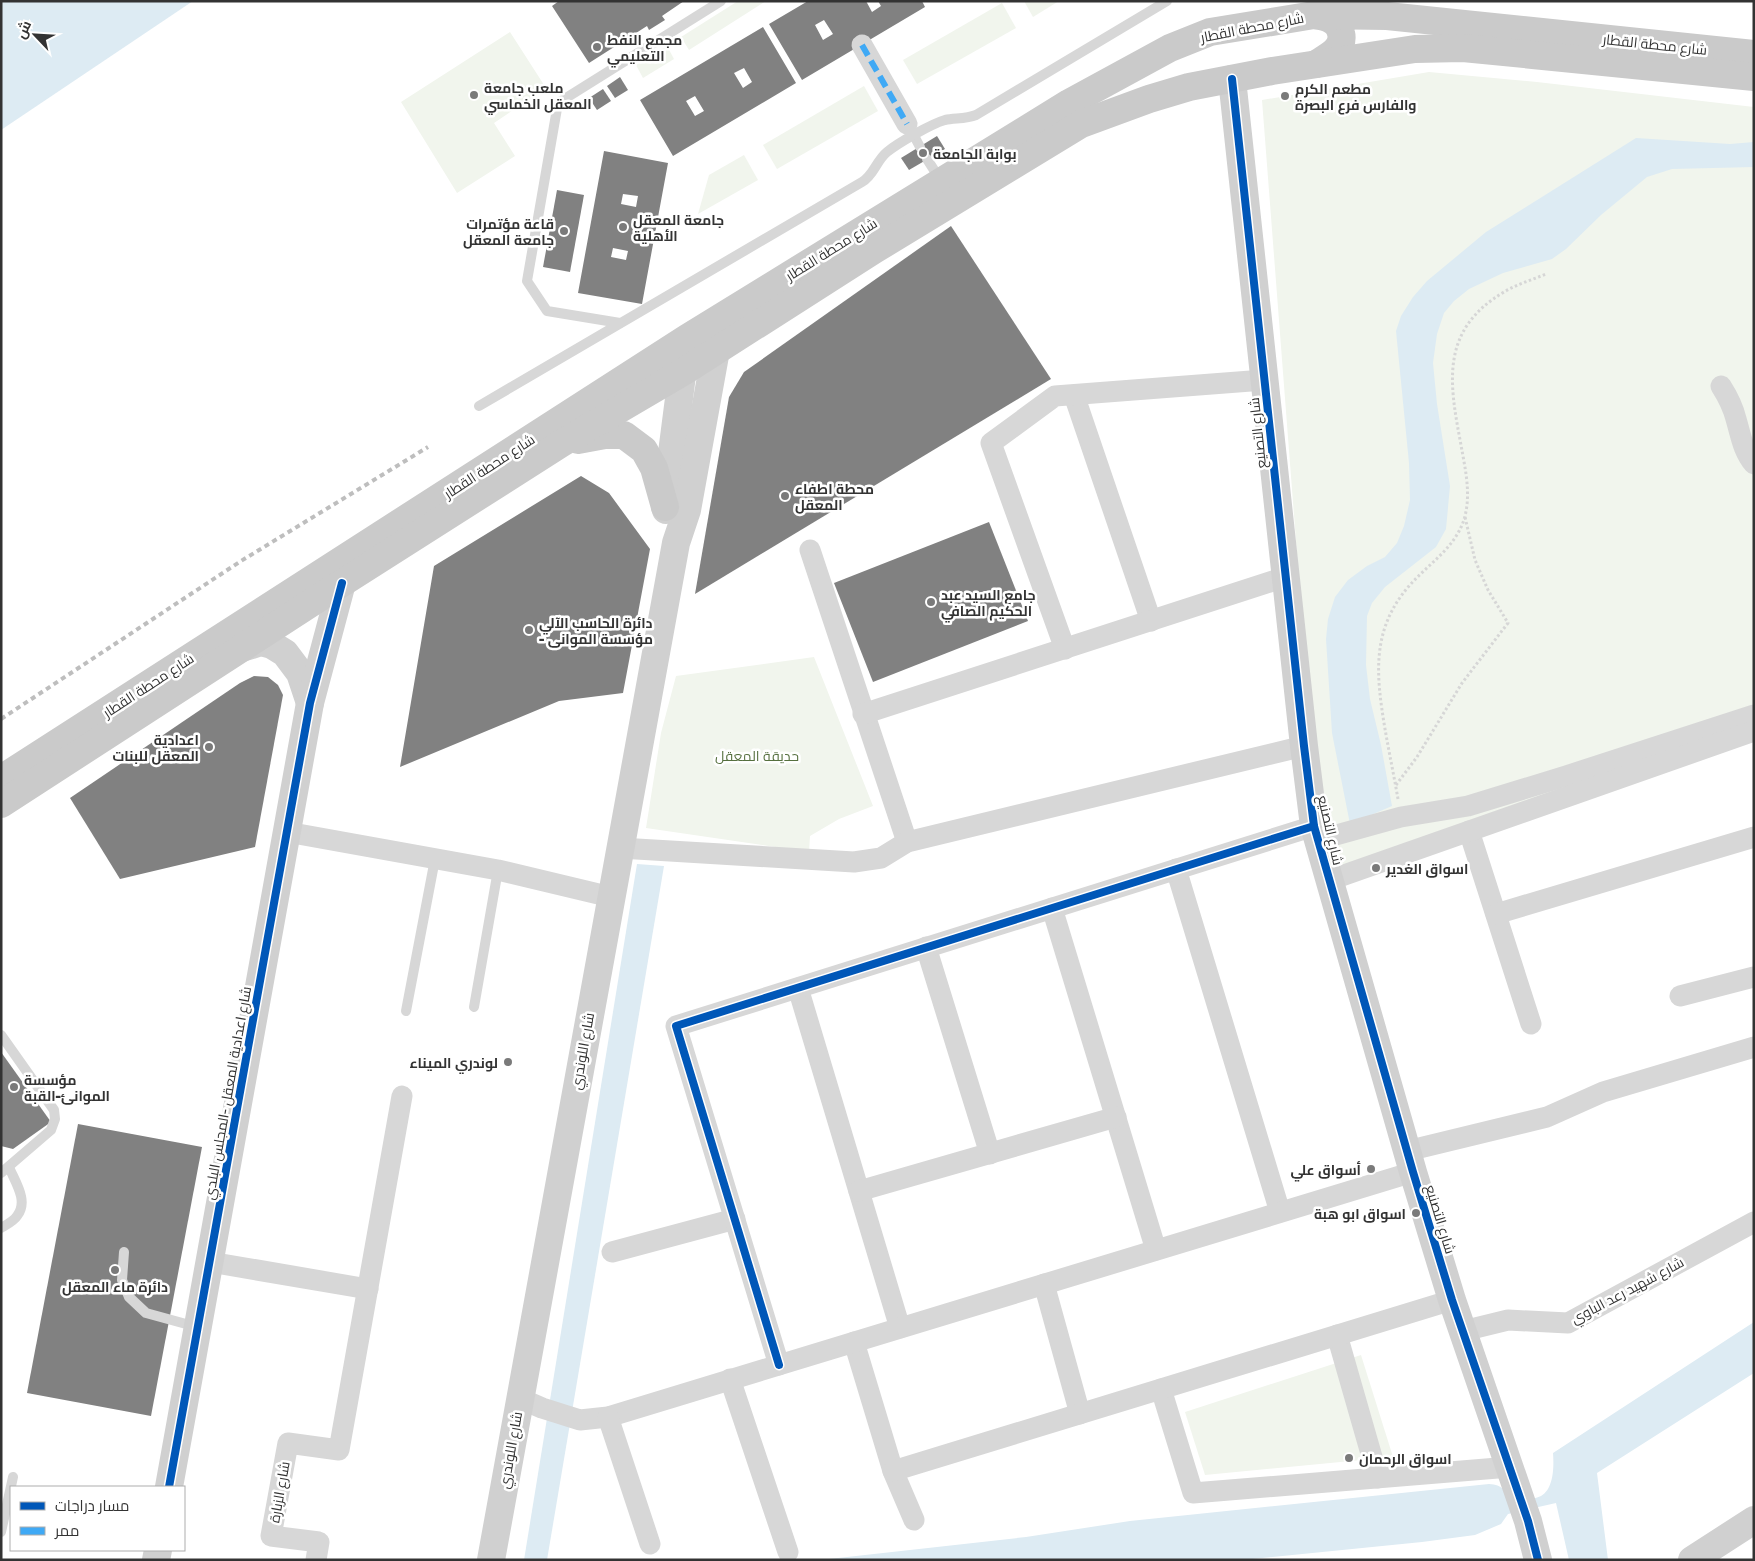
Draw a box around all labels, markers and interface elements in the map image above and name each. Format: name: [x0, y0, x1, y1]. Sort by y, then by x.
street label: شارع محطة القطار: [1198, 9, 1305, 47]
north arrow: [10, 10, 60, 60]
text: ش: [11, 18, 35, 41]
street label: شارع محطة القطار: [1601, 30, 1708, 59]
place label: مجمع النفط التعليمي: [607, 31, 682, 68]
marker: مجمع النفط التعليمي: [591, 41, 603, 53]
place label: ملعب جامعة المعقل الخماسي: [484, 79, 592, 115]
place label: مطعم الكرم والفارس فرع البصرة: [1295, 80, 1417, 115]
marker: ملعب جامعة المعقل الخماسي: [468, 89, 480, 101]
marker: مطعم الكرم والفارس فرع البصرة: [1279, 90, 1291, 102]
place label: بوابة الجامعة: [933, 145, 1017, 163]
marker: بوابة الجامعة: [917, 147, 929, 159]
place label: جامعة المعقل الأهلية: [633, 211, 724, 244]
street label: شارع محطة القطار: [781, 214, 881, 285]
place label: قاعة مؤتمرات جامعة المعقل: [463, 215, 554, 249]
marker: جامعة المعقل الأهلية: [617, 221, 629, 233]
marker: قاعة مؤتمرات جامعة المعقل: [558, 225, 570, 237]
street label: شارع التصنيع: [1245, 397, 1270, 469]
street label: شارع محطة القطار: [440, 430, 538, 503]
place label: محطة اطفاء المعقل: [795, 480, 874, 514]
marker: محطة اطفاء المعقل: [779, 490, 791, 502]
place label: جامع السيد عبد الحكيم الصافي: [941, 586, 1036, 623]
marker: جامع السيد عبد الحكيم الصافي: [925, 596, 937, 608]
place label: دائرة الحاسب الآلي - مؤسسة الموانى: [539, 614, 653, 648]
marker: دائرة الحاسب الآلي - مؤسسة الموانى: [523, 624, 535, 636]
street label: شارع محطة القطار: [99, 649, 197, 722]
place label: اعدادية المعقل للبنات: [113, 731, 199, 765]
marker: اعدادية المعقل للبنات: [203, 741, 215, 753]
park label: حديقة المعقل: [715, 747, 799, 764]
street label: شارع التصنيع: [1314, 793, 1347, 867]
place label: اسواق الغدير: [1385, 860, 1468, 878]
marker: اسواق الغدير: [1370, 862, 1382, 874]
street label: شارع اعدادية المعقل -المجلس البلدي: [200, 985, 258, 1202]
street label: شارع اللوندري: [567, 1011, 601, 1092]
place label: لوندري الميناء: [409, 1054, 498, 1074]
marker: لوندري الميناء: [502, 1056, 514, 1068]
place label: مؤسسة الموانئ-القبة: [24, 1071, 110, 1105]
marker: مؤسسة الموانئ-القبة: [8, 1081, 20, 1093]
place label: أسواق علي: [1290, 1161, 1361, 1182]
marker: أسواق علي: [1365, 1163, 1377, 1175]
street label: شارع التصنيع: [1421, 1182, 1460, 1256]
place label: اسواق ابو هبة: [1314, 1205, 1406, 1223]
marker: اسواق ابو هبة: [1410, 1207, 1422, 1219]
street label: شارع شهيد رعد الباوي: [1568, 1253, 1688, 1331]
marker: دائرة ماء المعقل: [109, 1264, 121, 1276]
place label: دائرة ماء المعقل: [62, 1278, 168, 1296]
street label: شارع اللوندري: [495, 1410, 529, 1491]
place label: اسواق الرحمان: [1359, 1450, 1452, 1468]
marker: اسواق الرحمان: [1343, 1452, 1355, 1464]
street label: شارع الزبارة: [265, 1460, 294, 1524]
legend: [10, 1486, 185, 1551]
text: مسار دراجات: [55, 1496, 129, 1515]
text: ممر: [54, 1521, 79, 1540]

